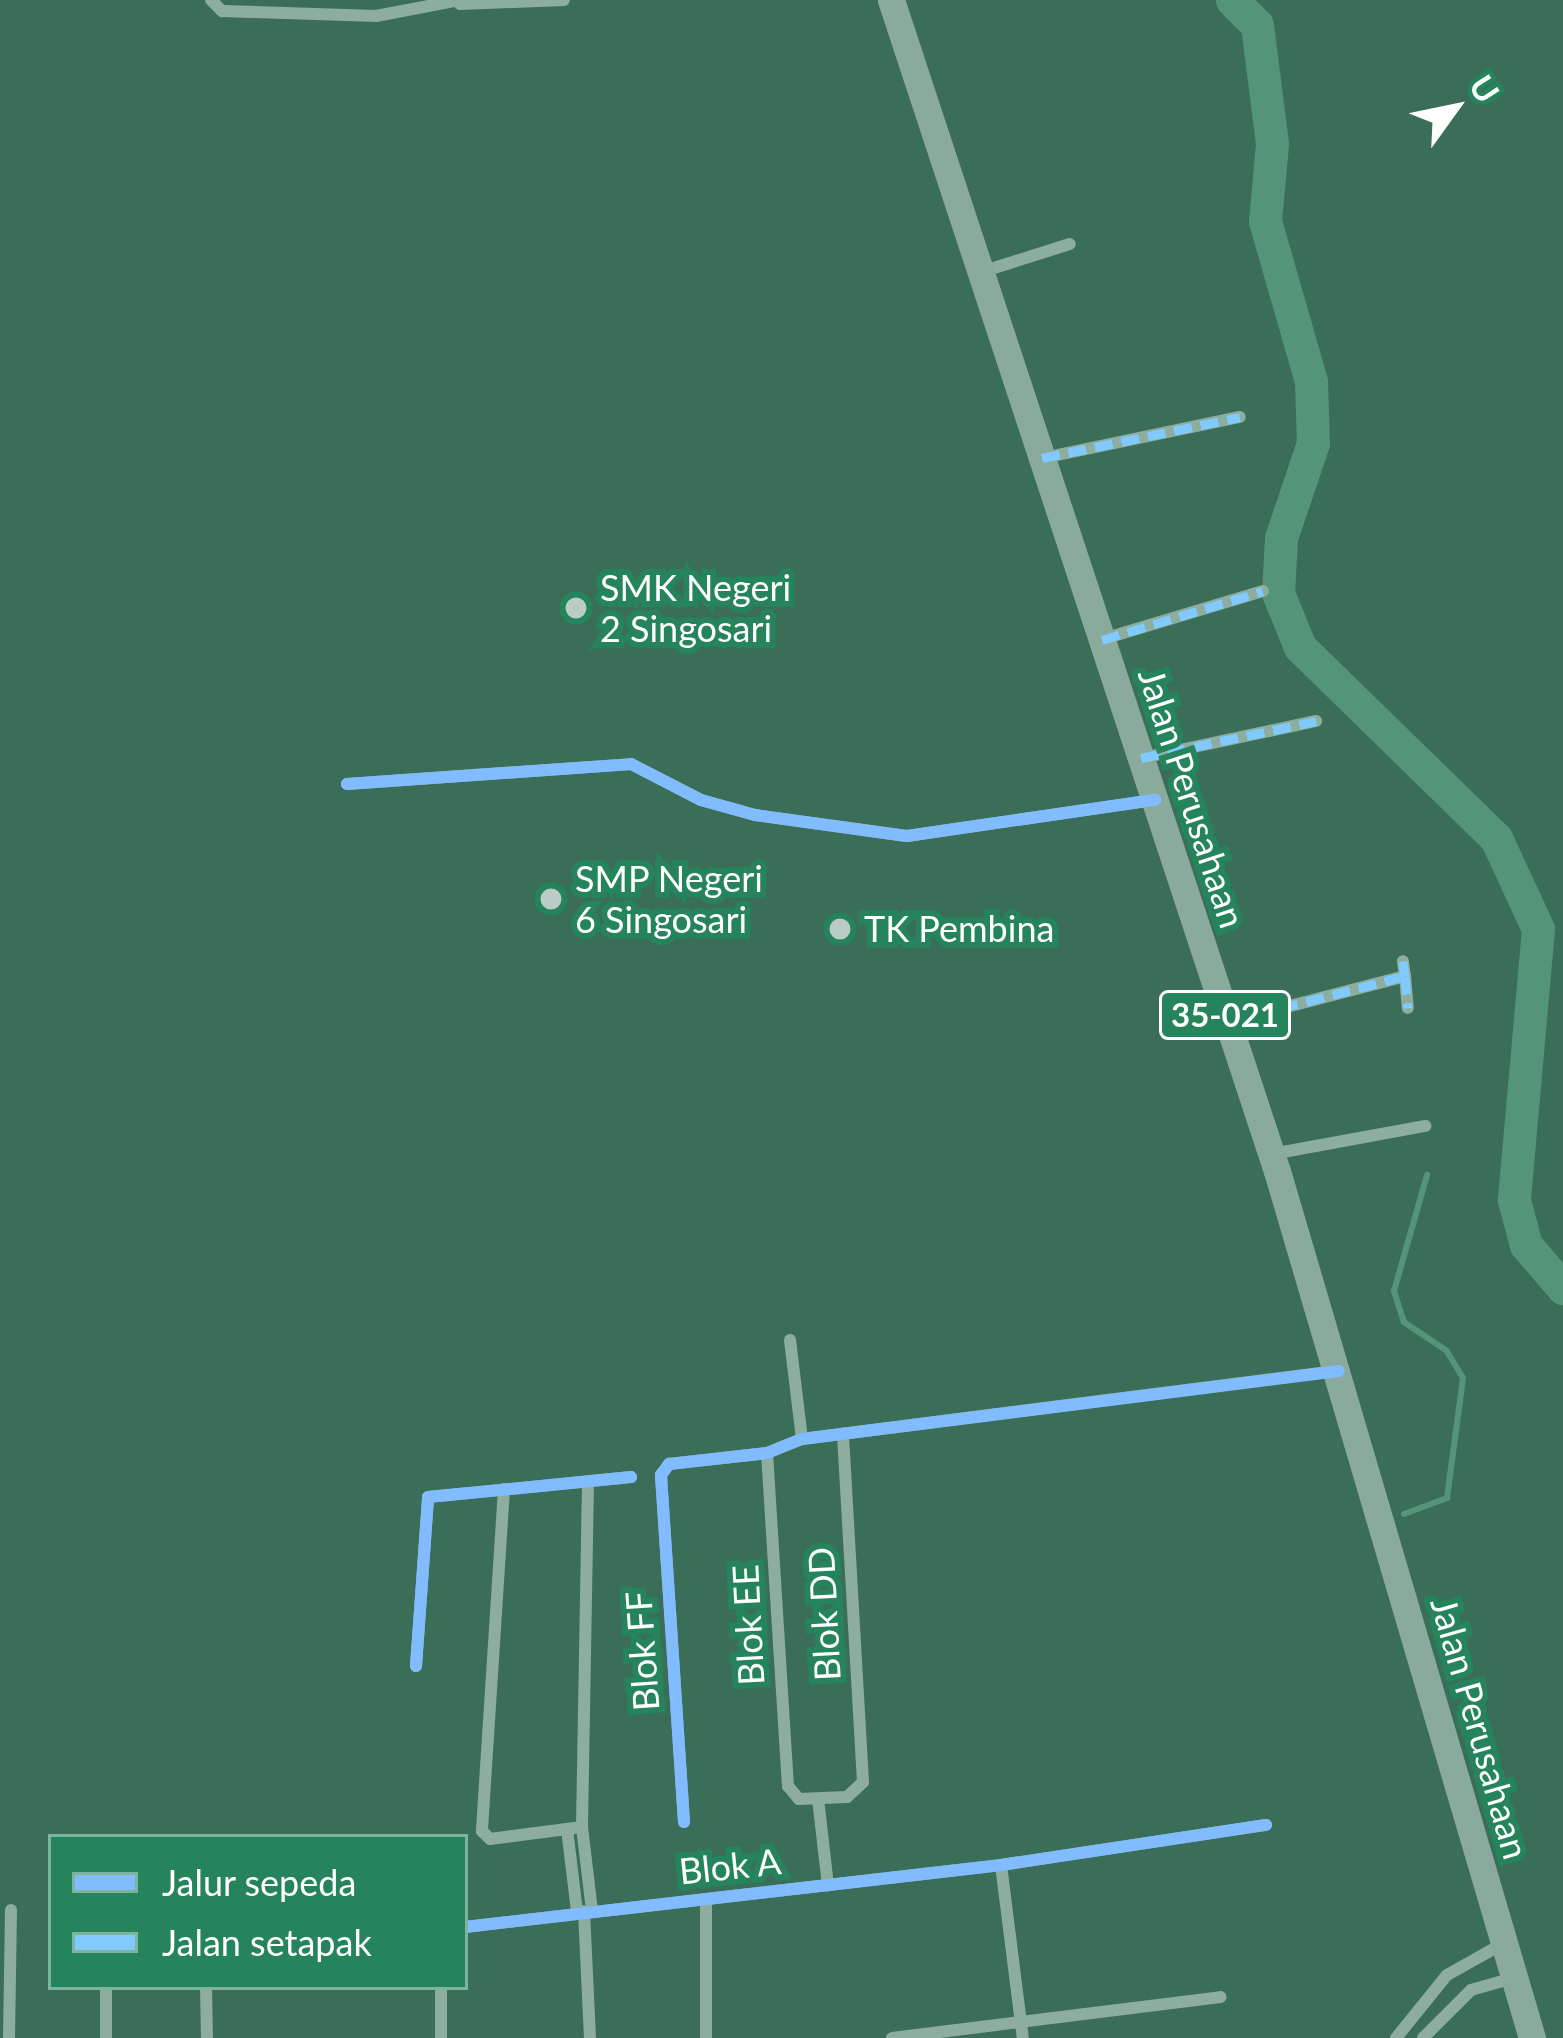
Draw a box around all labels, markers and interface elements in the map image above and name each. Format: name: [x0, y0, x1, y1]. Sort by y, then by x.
north arrow: [1395, 48, 1515, 168]
text: U: [1462, 67, 1509, 110]
place label: SMK Negeri 2 Singosari: [600, 565, 791, 650]
marker: SMK Negeri 2 Singosari: [563, 595, 589, 621]
street label: Jalan Perusahaan: [1130, 663, 1254, 933]
place label: SMP Negeri 6 Singosari: [575, 856, 764, 941]
marker: SMP Negeri 6 Singosari: [538, 886, 564, 912]
place label: TK Pembina: [864, 907, 1054, 951]
marker: TK Pembina: [827, 916, 853, 942]
road number: 35-021: [1156, 988, 1294, 1042]
street label: Blok DD: [799, 1546, 849, 1682]
street label: Blok EE: [723, 1563, 773, 1687]
street label: Blok FF: [616, 1590, 668, 1712]
street label: Jalan Perusahaan: [1422, 1592, 1538, 1864]
legend: [48, 1834, 468, 1990]
street label: Blok A: [676, 1839, 784, 1893]
text: Jalur sepeda: [162, 1860, 356, 1904]
text: Jalan setapak: [162, 1920, 372, 1964]

